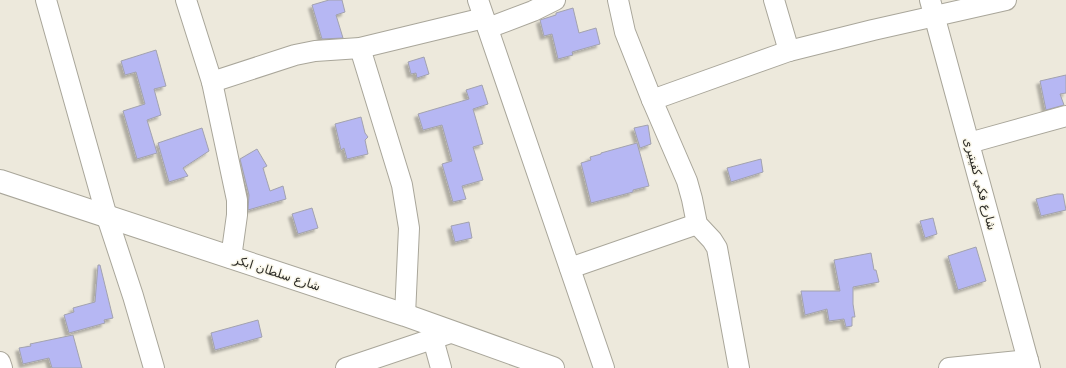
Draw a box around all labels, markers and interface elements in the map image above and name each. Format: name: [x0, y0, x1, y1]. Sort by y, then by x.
street label: شارع فكي كفيتيرى: [960, 136, 999, 232]
street label: شارع سلطان ابكر: [231, 252, 322, 295]

